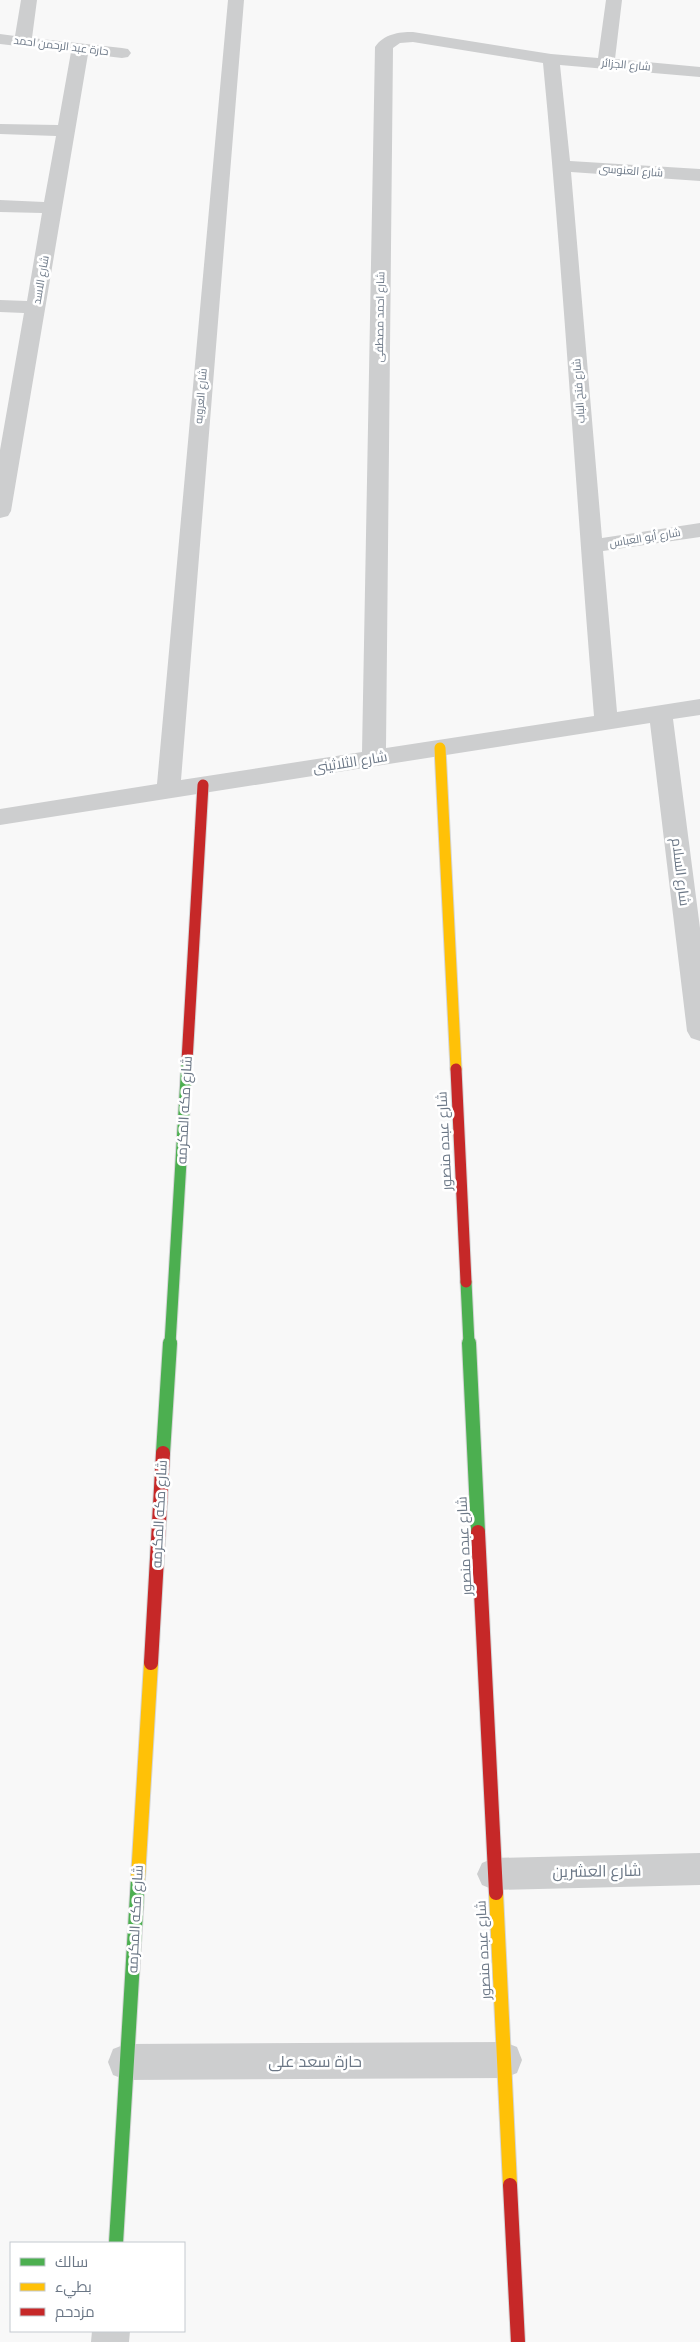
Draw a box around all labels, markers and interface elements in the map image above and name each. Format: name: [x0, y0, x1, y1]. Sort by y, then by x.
street label: حارة عبد الرحمن احمد: [13, 34, 109, 58]
street label: شارع الجزائر: [600, 56, 651, 75]
street label: شارع العنوسى: [598, 162, 664, 181]
street label: شارع الاسد: [30, 255, 53, 305]
street label: شارع احمد مصطفى: [373, 272, 388, 362]
street label: شارع فتح الباب: [570, 358, 589, 424]
street label: شارع العروبه: [192, 368, 211, 424]
street label: شارع أبو العباس: [608, 525, 682, 551]
street label: شارع الثلاثينى: [312, 748, 389, 777]
street label: شارع السلام: [667, 837, 693, 907]
street label: شارع مكه المكرمه: [173, 1056, 196, 1164]
street label: شارع عبده منصور: [433, 1091, 456, 1192]
street label: شارع مكه المكرمه: [148, 1460, 171, 1568]
street label: شارع عبده منصور: [453, 1496, 476, 1597]
street label: شارع العشرين: [552, 1861, 642, 1883]
street label: شارع مكه المكرمه: [124, 1865, 147, 1973]
street label: شارع عبده منصور: [472, 1900, 495, 2001]
street label: حارة سعد على: [268, 2052, 362, 2072]
legend: [10, 2242, 185, 2332]
text: سالك: [55, 2253, 88, 2271]
text: بطيء: [55, 2278, 92, 2299]
text: مزدحم: [55, 2303, 95, 2322]

